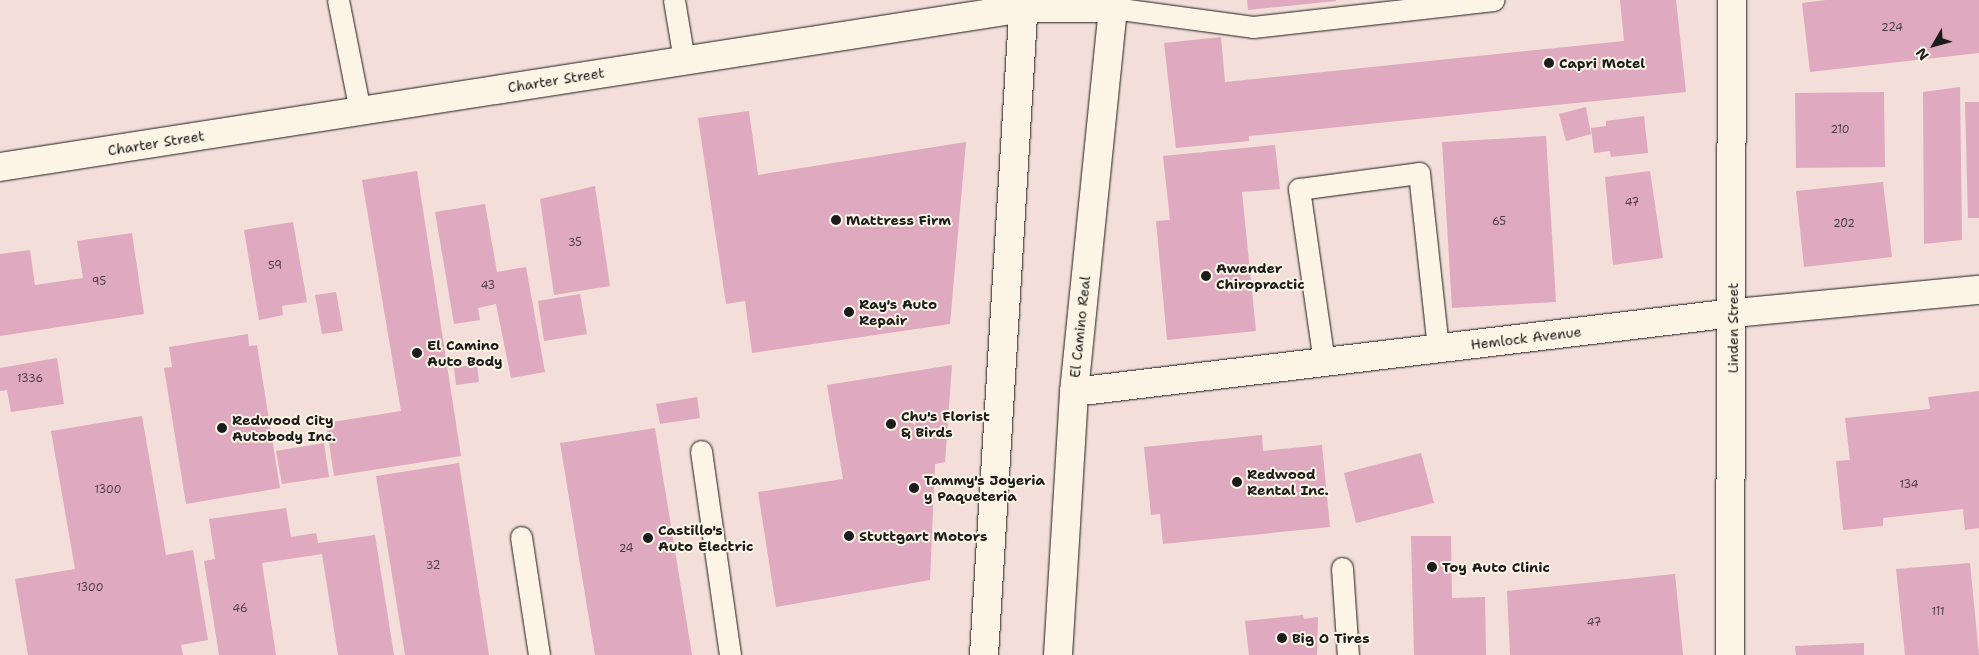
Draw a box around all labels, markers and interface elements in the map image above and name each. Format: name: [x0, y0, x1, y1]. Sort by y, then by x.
north arrow: [1909, 20, 1959, 70]
house number: 224: [1881, 21, 1903, 35]
text: N: [1912, 44, 1933, 64]
place label: Capri Motel: [1559, 55, 1645, 71]
marker: Capri Motel: [1543, 57, 1555, 69]
street label: Charter Street: [507, 64, 605, 96]
house number: 210: [1830, 123, 1850, 137]
street label: Charter Street: [107, 127, 205, 159]
house number: 47: [1625, 196, 1639, 210]
place label: Mattress Firm: [846, 212, 951, 228]
marker: Mattress Firm: [830, 214, 842, 226]
house number: 65: [1492, 215, 1506, 229]
house number: 202: [1833, 217, 1855, 231]
house number: 35: [568, 236, 582, 250]
house number: 59: [268, 259, 282, 273]
place label: Awender Chiropractic: [1216, 260, 1305, 292]
marker: Awender Chiropractic: [1200, 270, 1212, 282]
house number: 95: [92, 275, 106, 289]
street label: El Camino Real: [1066, 275, 1094, 379]
house number: 43: [481, 279, 495, 293]
street label: Linden Street: [1725, 283, 1741, 373]
place label: Ray's Auto Repair: [859, 296, 937, 328]
marker: Ray's Auto Repair: [843, 306, 855, 318]
street label: Hemlock Avenue: [1470, 323, 1582, 353]
place label: El Camino Auto Body: [427, 337, 503, 370]
marker: El Camino Auto Body: [411, 347, 423, 359]
house number: 1336: [17, 372, 43, 386]
place label: Chu's Florist & Birds: [901, 408, 990, 441]
place label: Redwood City Autobody Inc.: [232, 412, 336, 444]
marker: Chu's Florist & Birds: [885, 418, 897, 430]
marker: Redwood City Autobody Inc.: [216, 422, 228, 434]
place label: Redwood Rental Inc.: [1247, 466, 1329, 498]
place label: Tammy's Joyeria y Paqueteria: [924, 472, 1045, 504]
marker: Redwood Rental Inc.: [1231, 476, 1243, 488]
house number: 134: [1899, 478, 1919, 492]
marker: Tammy's Joyeria y Paqueteria: [908, 482, 920, 494]
house number: 1300: [95, 483, 121, 497]
place label: Castillo's Auto Electric: [658, 522, 753, 554]
place label: Stuttgart Motors: [859, 528, 987, 544]
marker: Stuttgart Motors: [843, 530, 855, 542]
marker: Castillo's Auto Electric: [642, 532, 654, 544]
house number: 24: [619, 542, 633, 556]
house number: 32: [426, 559, 440, 573]
place label: Toy Auto Clinic: [1442, 559, 1550, 575]
marker: Toy Auto Clinic: [1426, 561, 1438, 573]
house number: 1300: [77, 581, 103, 595]
house number: 46: [232, 602, 248, 616]
house number: 111: [1931, 605, 1945, 619]
house number: 47: [1587, 616, 1601, 630]
place label: Big O Tires: [1292, 630, 1370, 646]
marker: Big O Tires: [1276, 632, 1288, 644]

